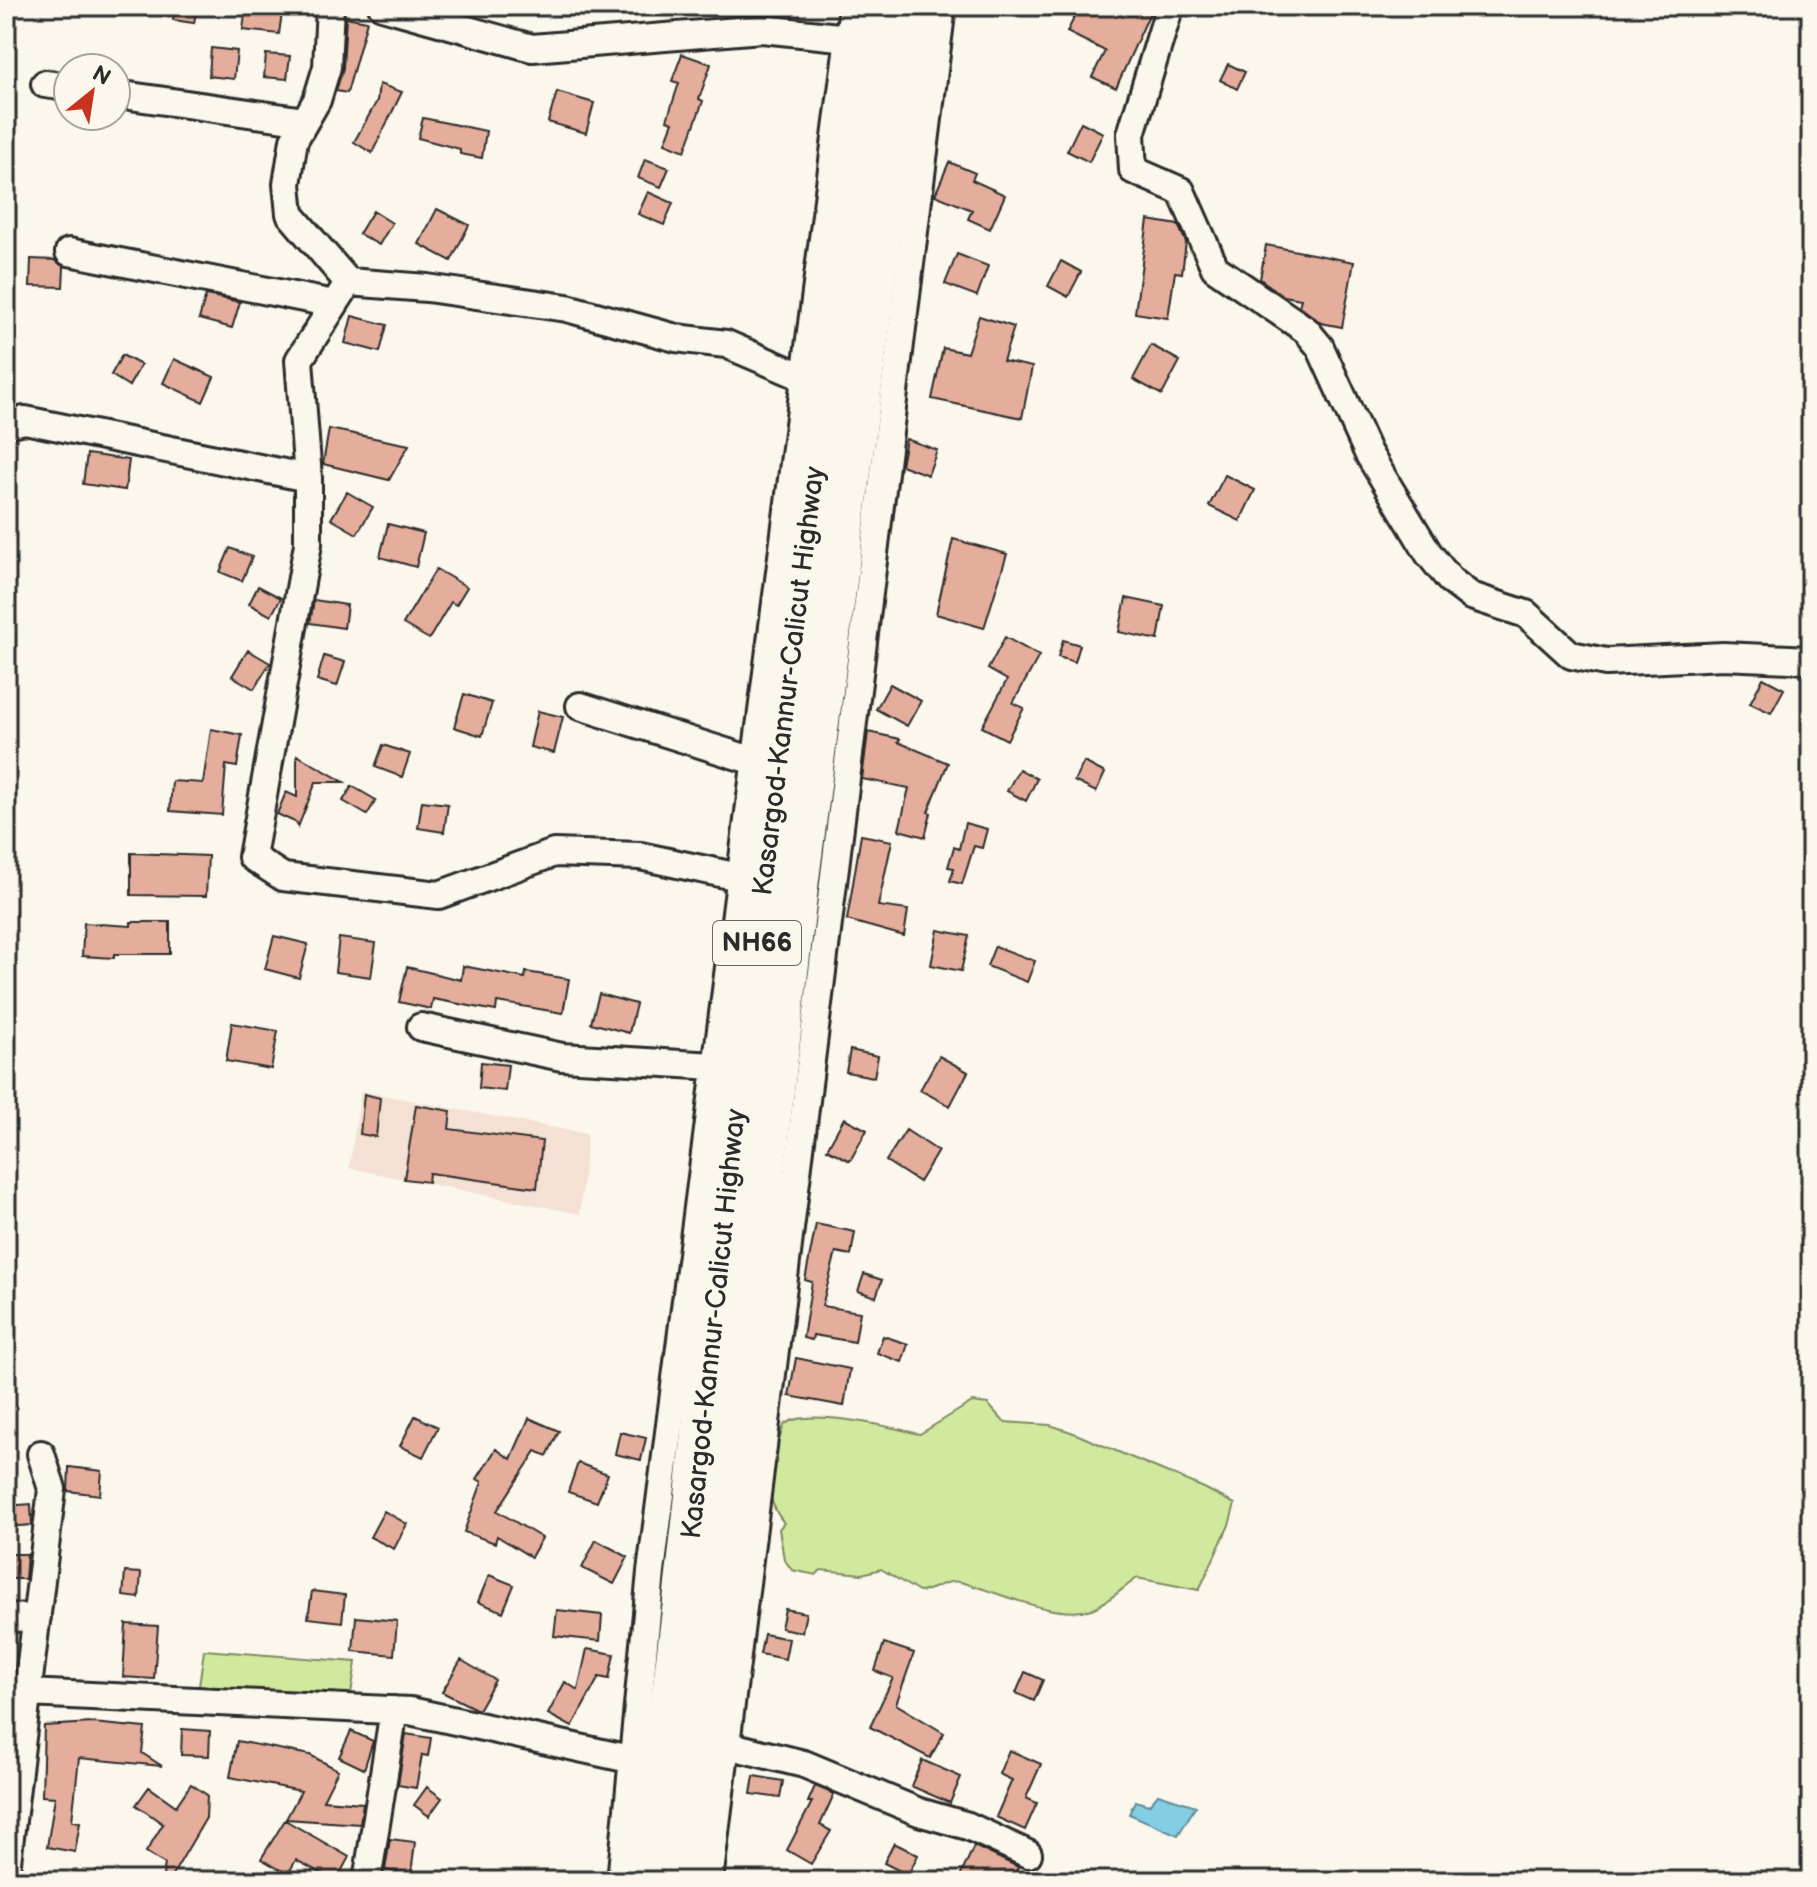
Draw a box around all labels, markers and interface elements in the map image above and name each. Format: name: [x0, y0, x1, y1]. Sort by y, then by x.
north arrow: [52, 52, 132, 132]
text: N: [87, 60, 115, 92]
street label: Kasargod-Kannur-Calicut Highway: [746, 464, 832, 897]
road number: NH66: [713, 921, 801, 965]
street label: Kasargod-Kannur-Calicut Highway: [675, 1107, 753, 1541]

